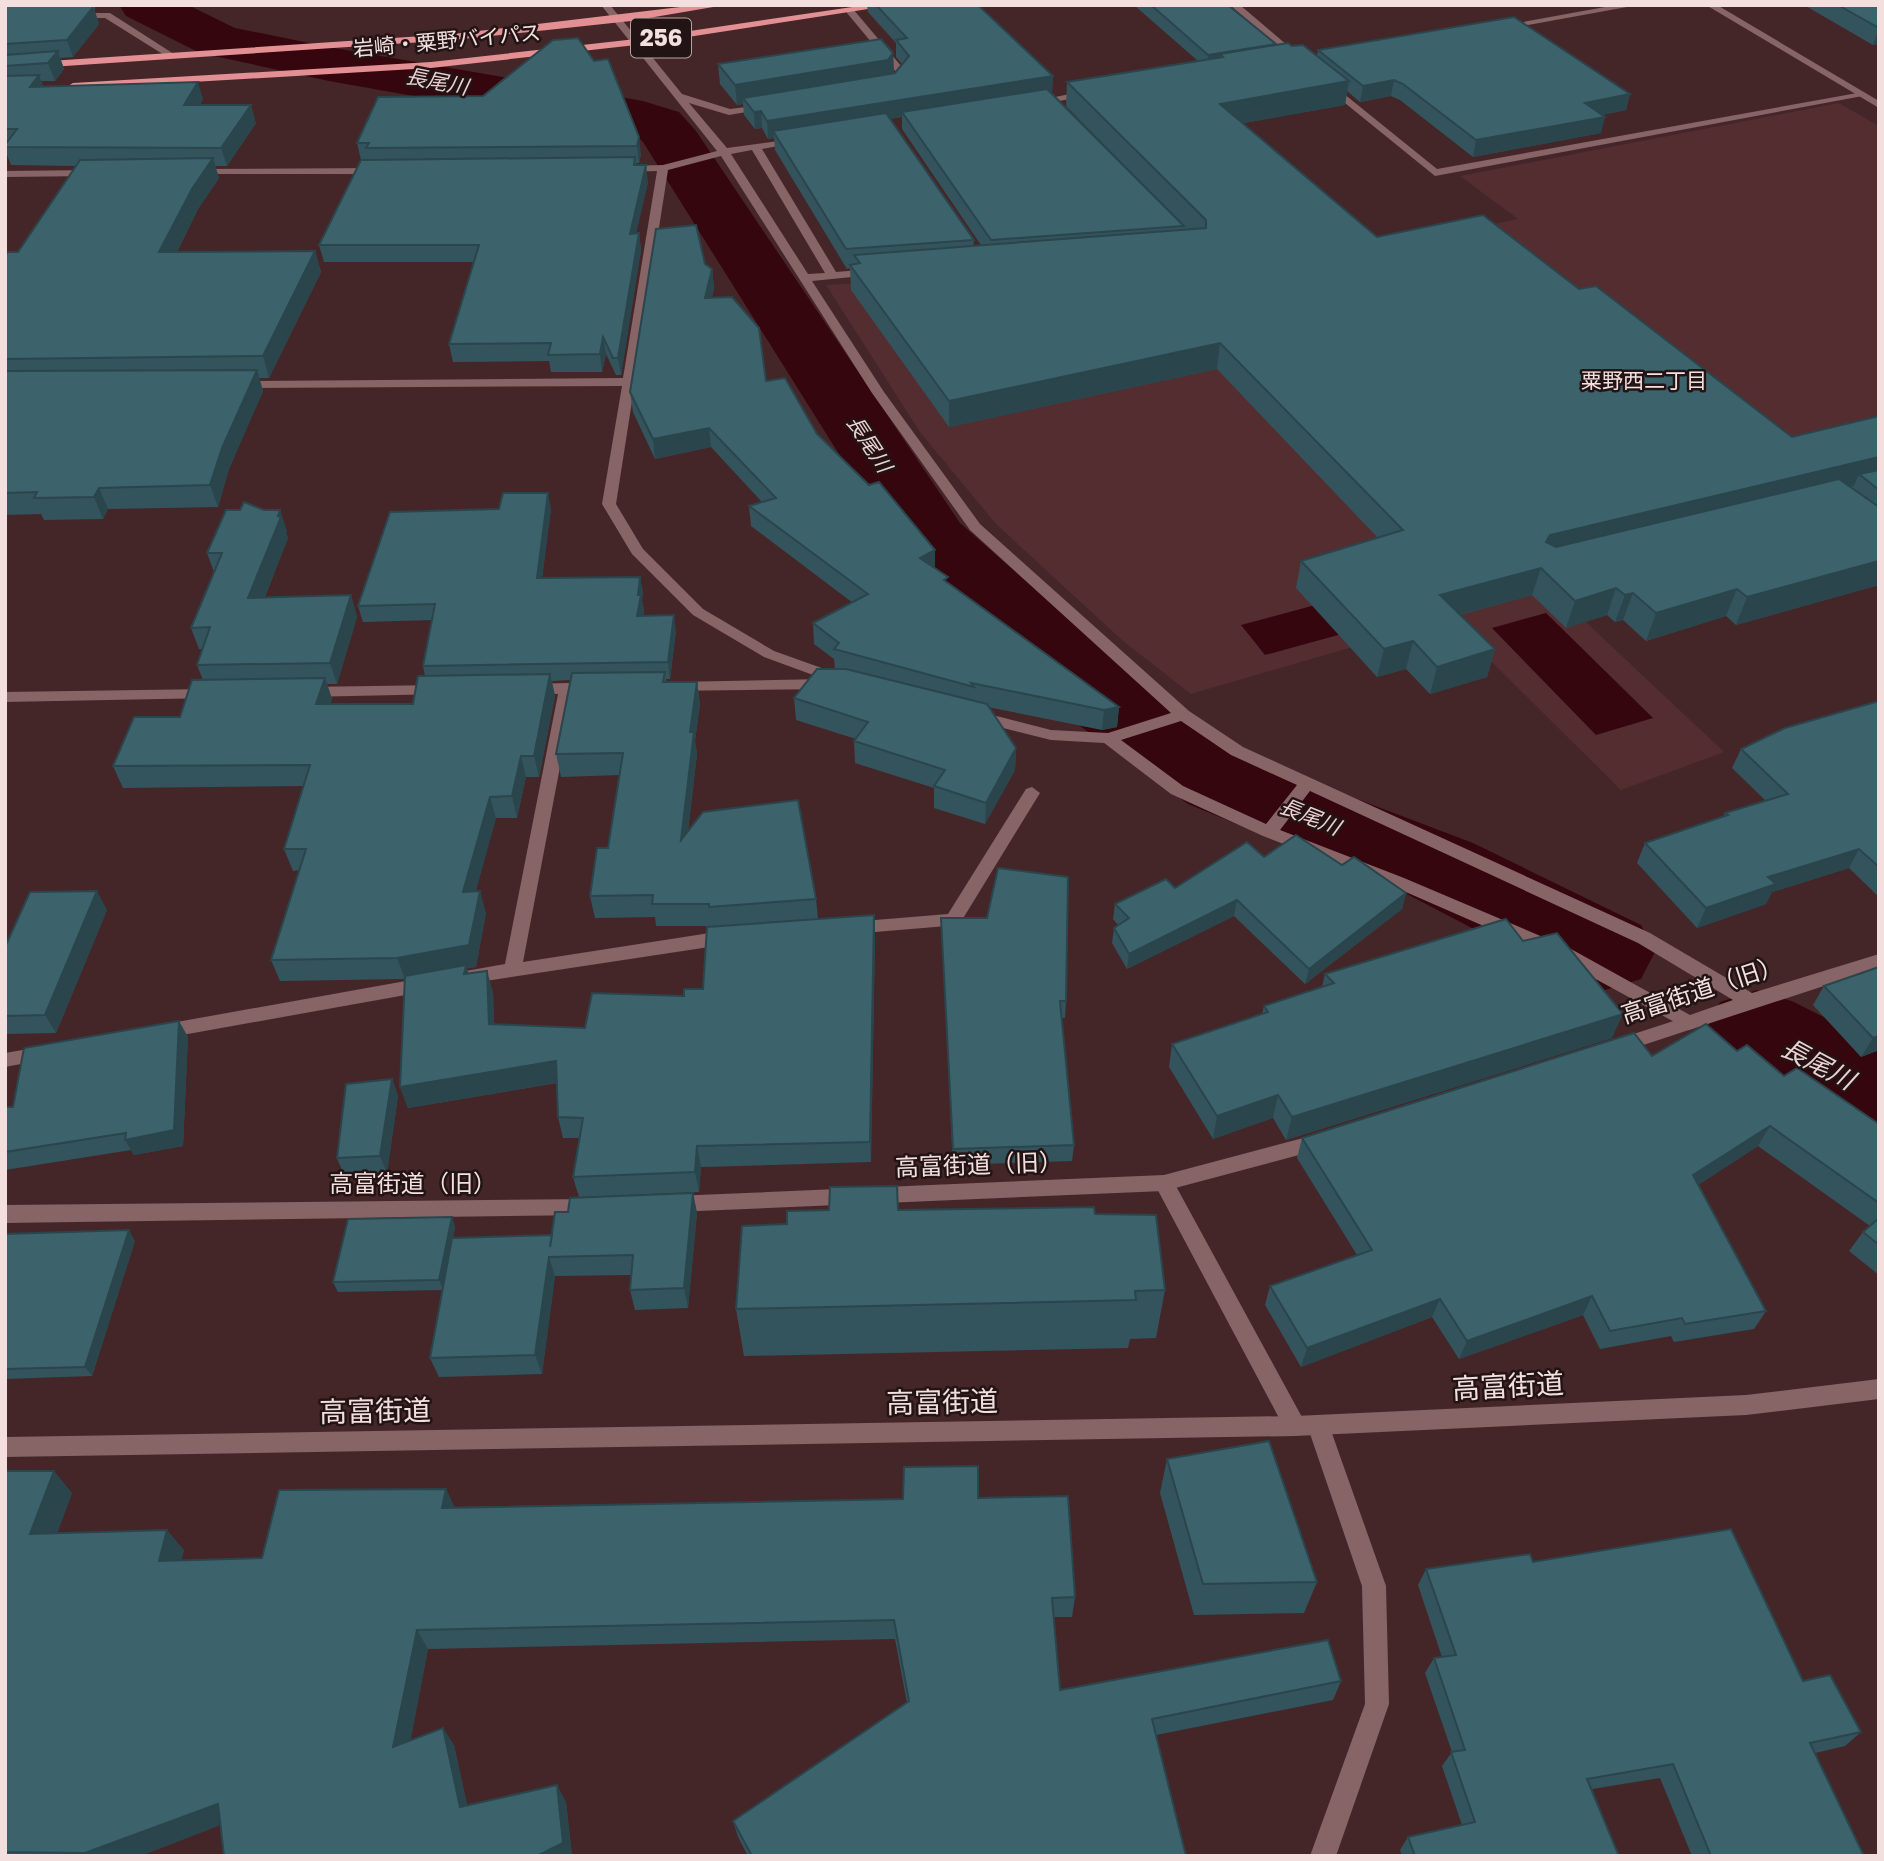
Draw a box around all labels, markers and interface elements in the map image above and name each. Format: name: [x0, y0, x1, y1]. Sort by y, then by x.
street label: 岩崎・粟野バイパス: [352, 19, 542, 61]
road number: 256: [631, 19, 691, 58]
water label: 長尾川: [404, 62, 473, 100]
district label: 粟野西二丁目: [1581, 367, 1707, 393]
water label: 長尾川: [842, 410, 899, 479]
water label: 長尾川: [1276, 792, 1346, 841]
street label: 高富街道（旧）: [1617, 949, 1786, 1028]
water label: 長尾川: [1777, 1032, 1863, 1097]
street label: 高富街道（旧）: [894, 1146, 1063, 1181]
street label: 高富街道（旧）: [329, 1168, 497, 1197]
street label: 高富街道: [1451, 1366, 1565, 1405]
street label: 高富街道: [886, 1384, 998, 1419]
street label: 高富街道: [319, 1393, 431, 1428]

